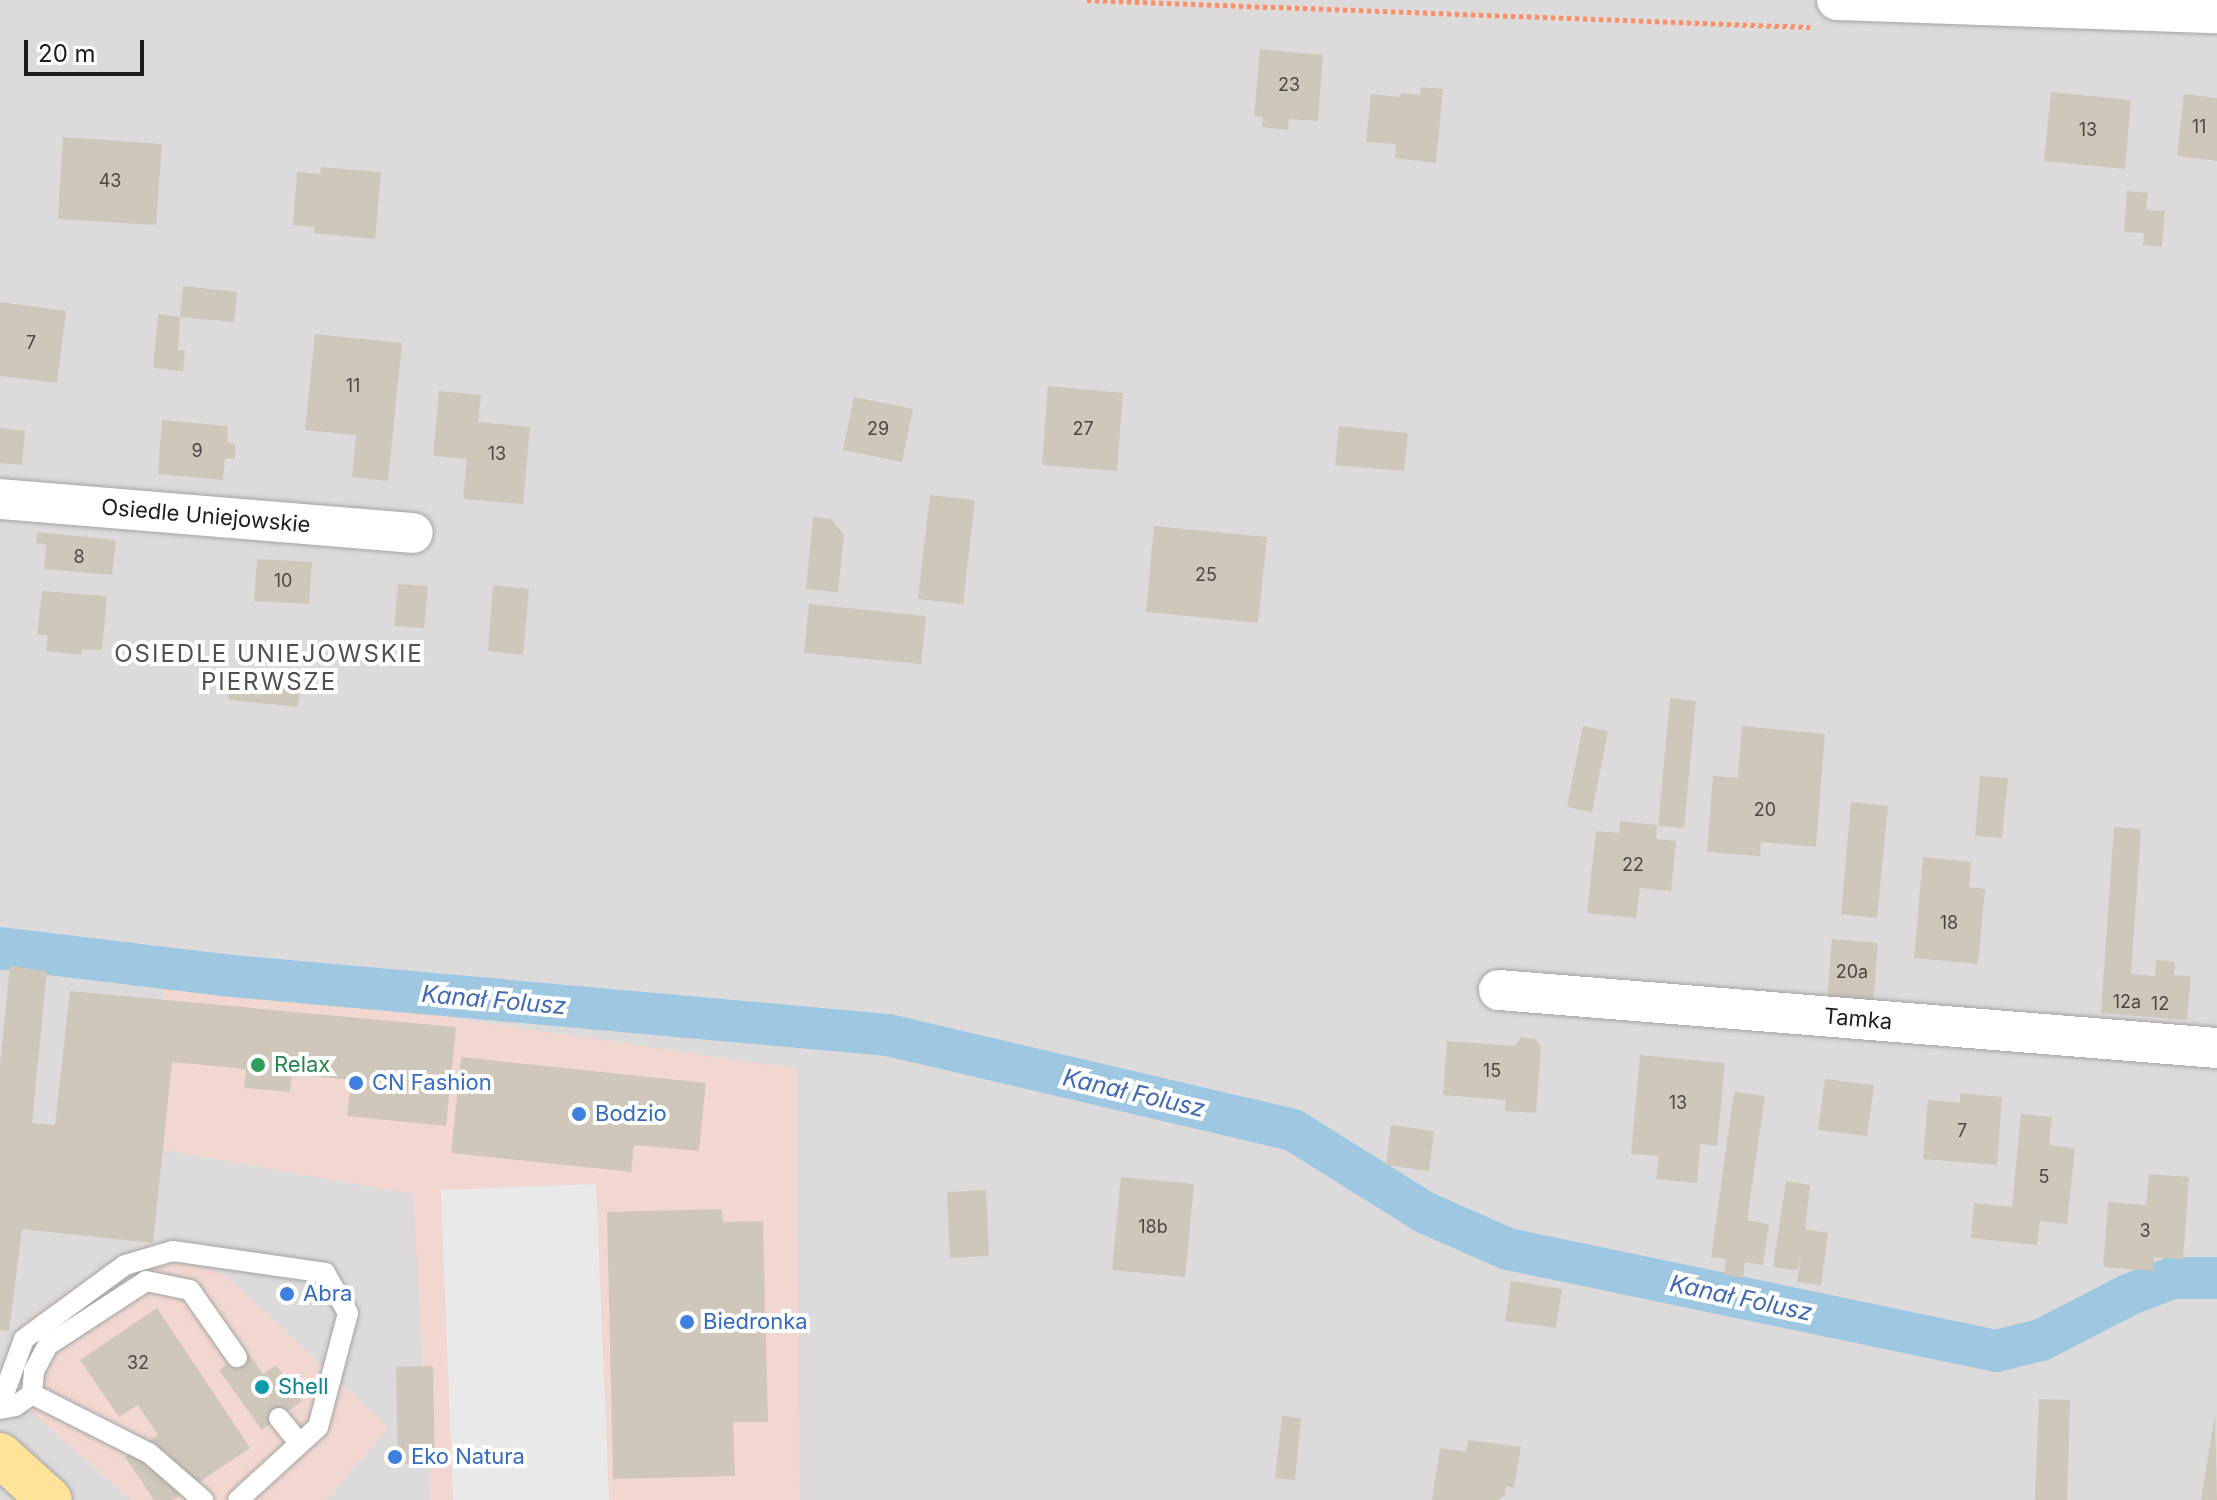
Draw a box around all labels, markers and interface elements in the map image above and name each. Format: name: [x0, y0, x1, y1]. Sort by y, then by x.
scale bar: [28, 24, 148, 74]
text: 20 m: [38, 39, 96, 68]
house number: 23: [1278, 74, 1300, 96]
house number: 11: [2192, 116, 2206, 138]
house number: 13: [2079, 119, 2097, 141]
house number: 43: [99, 170, 121, 192]
house number: 7: [26, 332, 36, 354]
house number: 11: [346, 375, 360, 397]
house number: 29: [867, 418, 889, 440]
house number: 27: [1072, 418, 1094, 440]
house number: 9: [191, 440, 203, 462]
house number: 13: [488, 443, 506, 465]
street label: Osiedle Uniejowskie: [100, 494, 312, 538]
house number: 8: [73, 546, 85, 568]
house number: 25: [1195, 564, 1217, 586]
house number: 10: [274, 570, 292, 592]
district label: OSIEDLE UNIEJOWSKIE PIERWSZE: [114, 640, 424, 696]
house number: 20: [1754, 799, 1776, 821]
house number: 22: [1622, 854, 1644, 876]
house number: 18: [1940, 912, 1958, 934]
house number: 20a: [1836, 961, 1868, 983]
water label: Kanał Folusz: [421, 979, 567, 1021]
house number: 12a: [2113, 991, 2141, 1013]
house number: 12: [2151, 993, 2169, 1015]
street label: Tamka: [1823, 1003, 1893, 1035]
place label: Relax: [274, 1052, 330, 1078]
marker: Relax: [249, 1056, 267, 1074]
house number: 15: [1483, 1060, 1501, 1082]
water label: Kanał Folusz: [1060, 1063, 1208, 1123]
place label: CN Fashion: [372, 1070, 492, 1096]
marker: CN Fashion: [347, 1074, 365, 1092]
house number: 13: [1669, 1092, 1687, 1114]
place label: Bodzio: [595, 1101, 667, 1127]
marker: Bodzio: [570, 1105, 588, 1123]
house number: 7: [1957, 1120, 1967, 1142]
house number: 5: [2039, 1166, 2049, 1188]
house number: 18b: [1138, 1216, 1168, 1238]
house number: 3: [2139, 1220, 2151, 1242]
water label: Kanał Folusz: [1667, 1269, 1815, 1327]
place label: Abra: [303, 1281, 352, 1307]
marker: Abra: [278, 1285, 296, 1303]
place label: Biedronka: [703, 1309, 808, 1335]
marker: Biedronka: [678, 1313, 696, 1331]
house number: 32: [127, 1352, 149, 1374]
place label: Shell: [278, 1374, 329, 1400]
marker: Shell: [253, 1378, 271, 1396]
place label: Eko Natura: [411, 1444, 525, 1470]
marker: Eko Natura: [386, 1448, 404, 1466]

